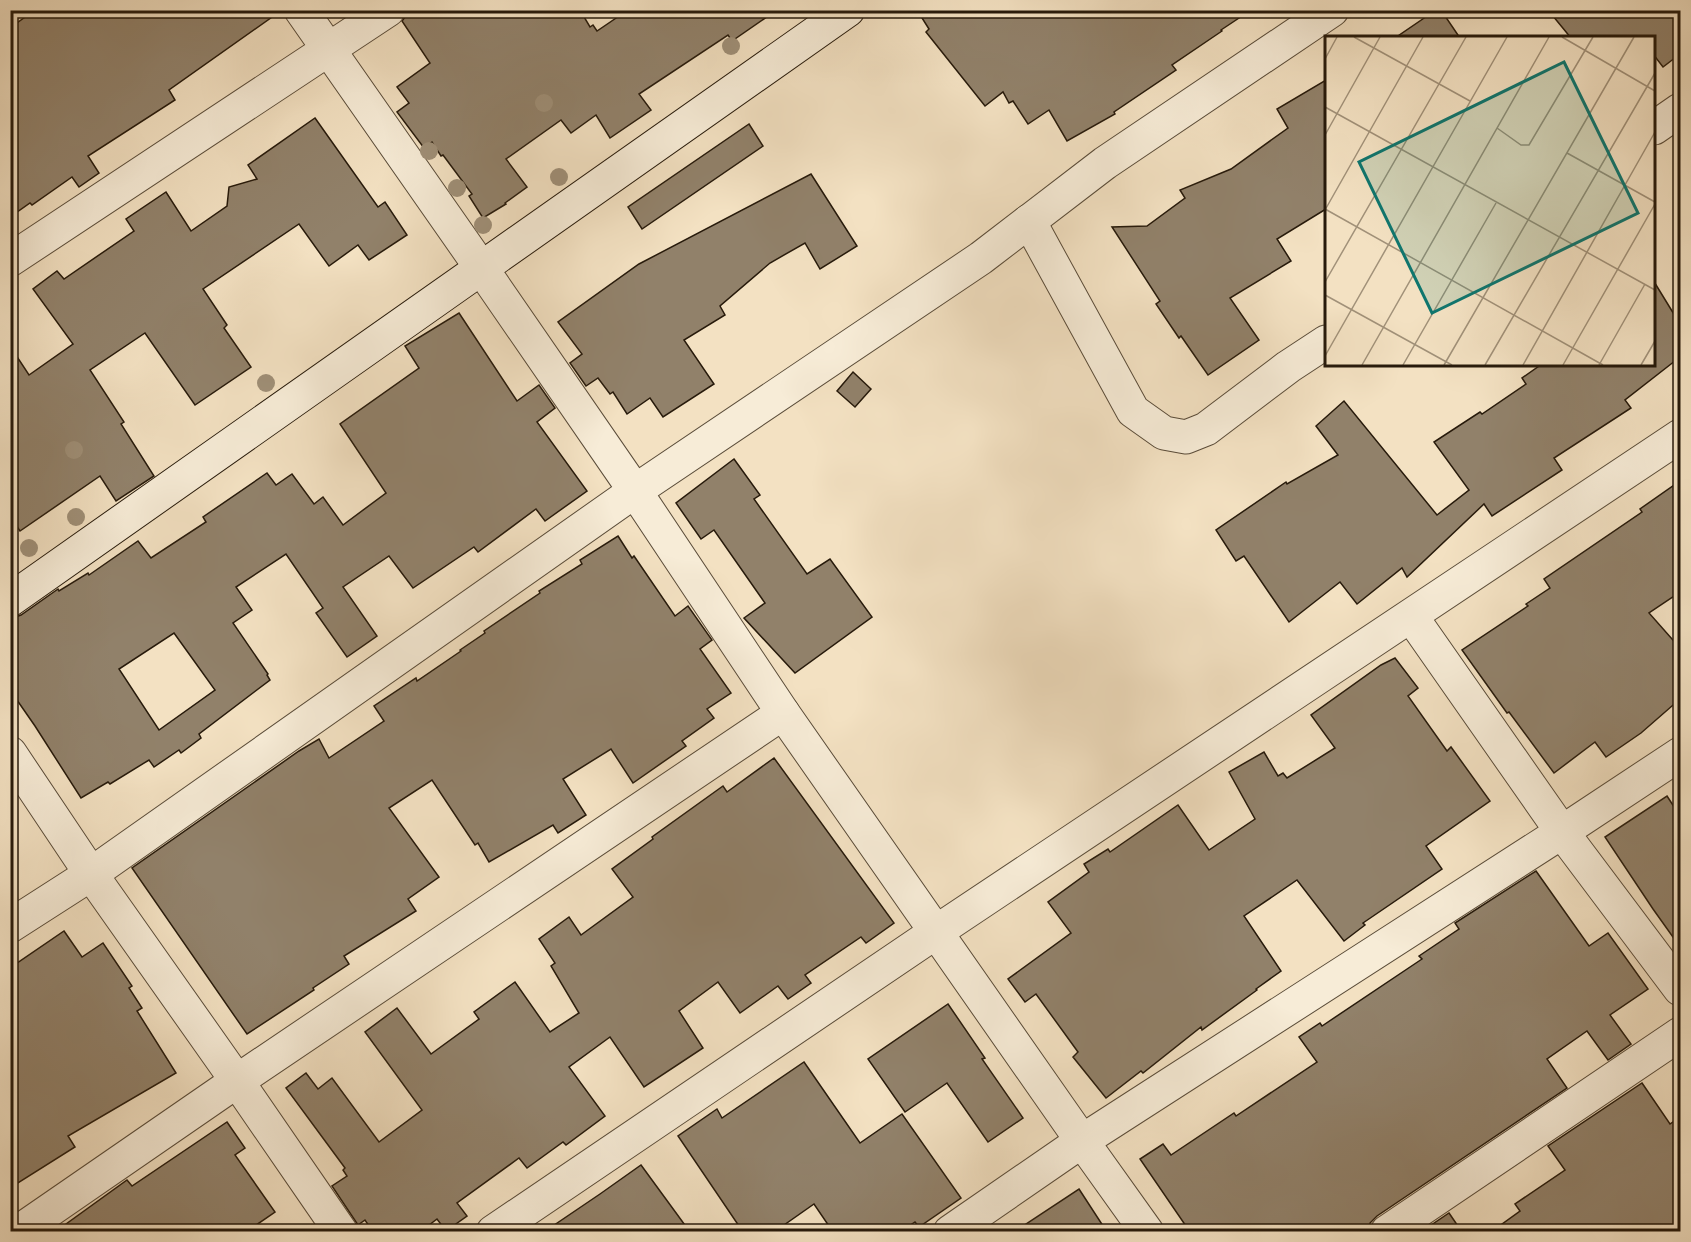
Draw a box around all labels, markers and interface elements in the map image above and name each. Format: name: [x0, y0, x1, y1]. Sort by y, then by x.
inset map: [1325, 36, 1655, 366]

